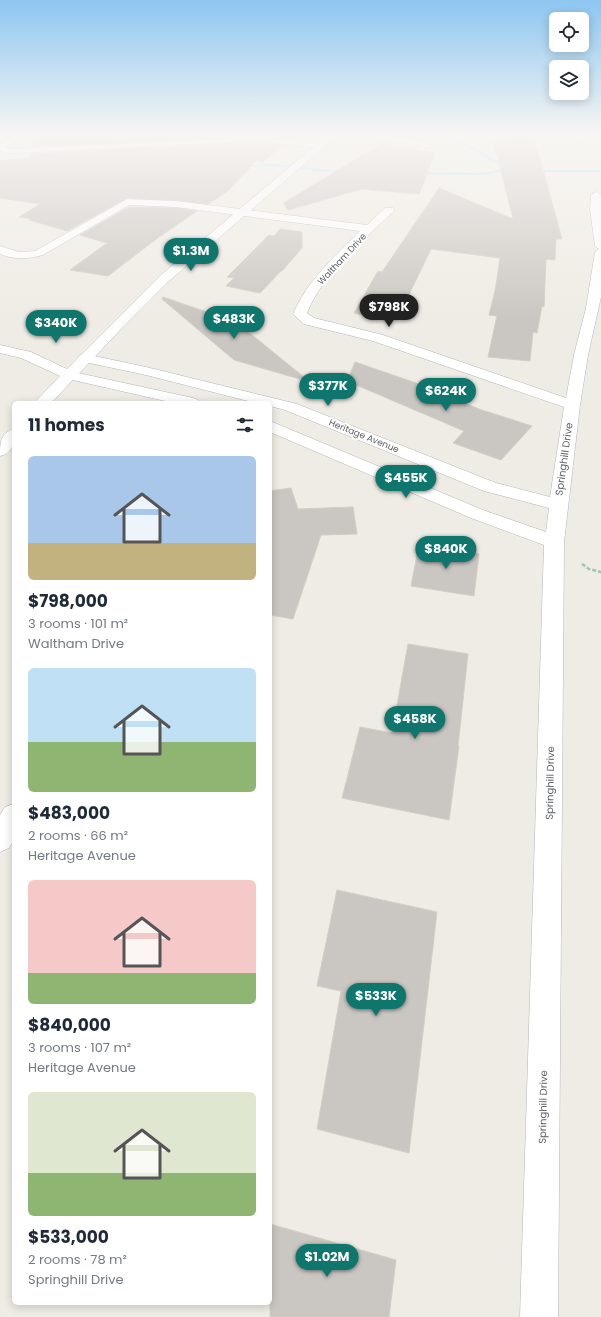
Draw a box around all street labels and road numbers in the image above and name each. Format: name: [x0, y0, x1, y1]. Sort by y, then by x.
street label: Waltham Drive: [315, 230, 369, 287]
street label: Heritage Avenue: [327, 416, 401, 456]
street label: Springhill Drive: [551, 422, 577, 496]
street label: Springhill Drive: [542, 746, 558, 820]
street label: Springhill Drive: [535, 1070, 551, 1144]

